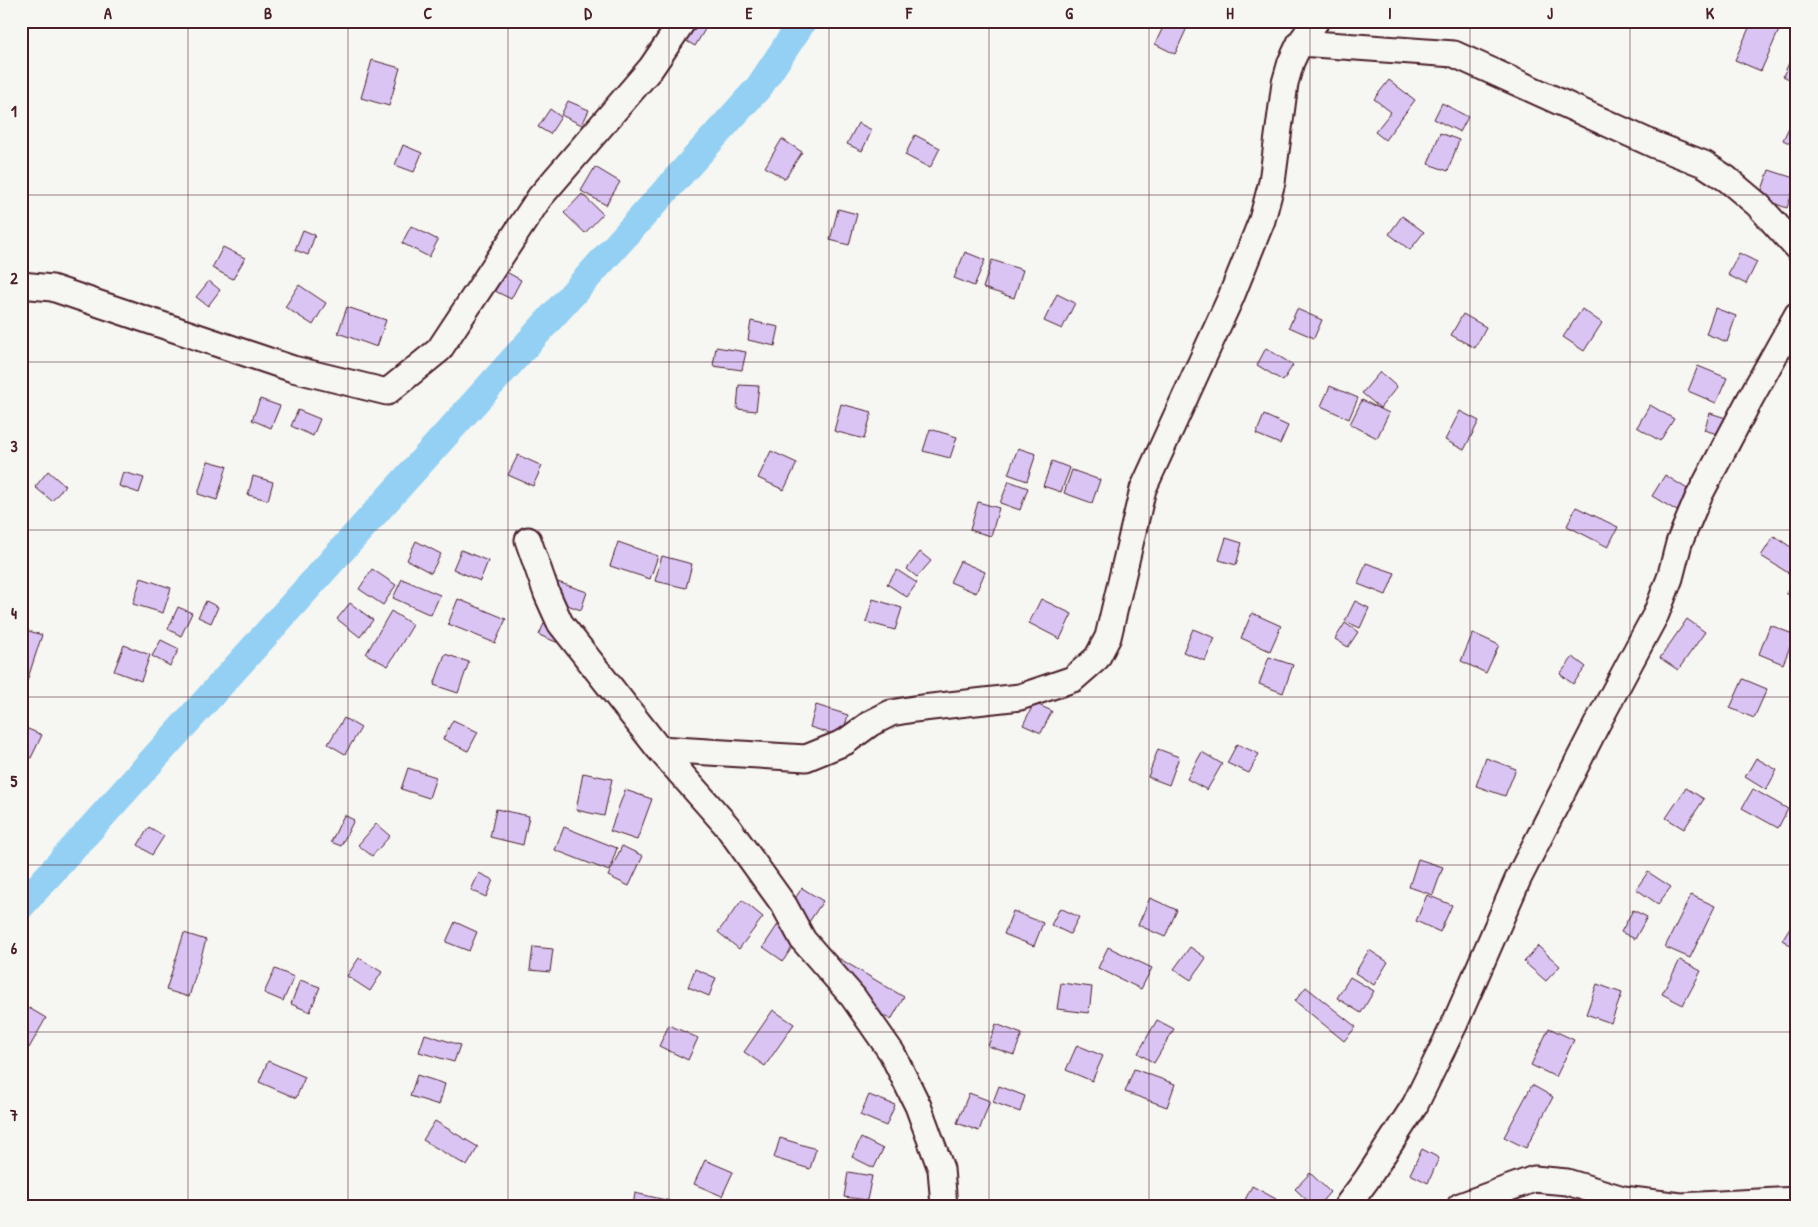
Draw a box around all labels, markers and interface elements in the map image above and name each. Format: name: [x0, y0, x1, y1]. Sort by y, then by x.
text: A: [104, 2, 112, 24]
text: B: [264, 2, 272, 24]
text: C: [424, 2, 433, 24]
text: D: [584, 2, 592, 24]
text: E: [745, 2, 753, 24]
text: F: [905, 2, 913, 24]
text: G: [1065, 2, 1073, 24]
text: H: [1226, 2, 1234, 24]
text: I: [1388, 2, 1392, 24]
text: J: [1547, 2, 1553, 24]
text: K: [1706, 2, 1715, 24]
text: 1: [11, 100, 17, 122]
text: 2: [10, 267, 18, 289]
text: 3: [10, 435, 18, 457]
text: 4: [11, 602, 17, 624]
text: 5: [11, 770, 18, 792]
text: 6: [11, 937, 18, 959]
text: 7: [9, 1104, 18, 1126]

